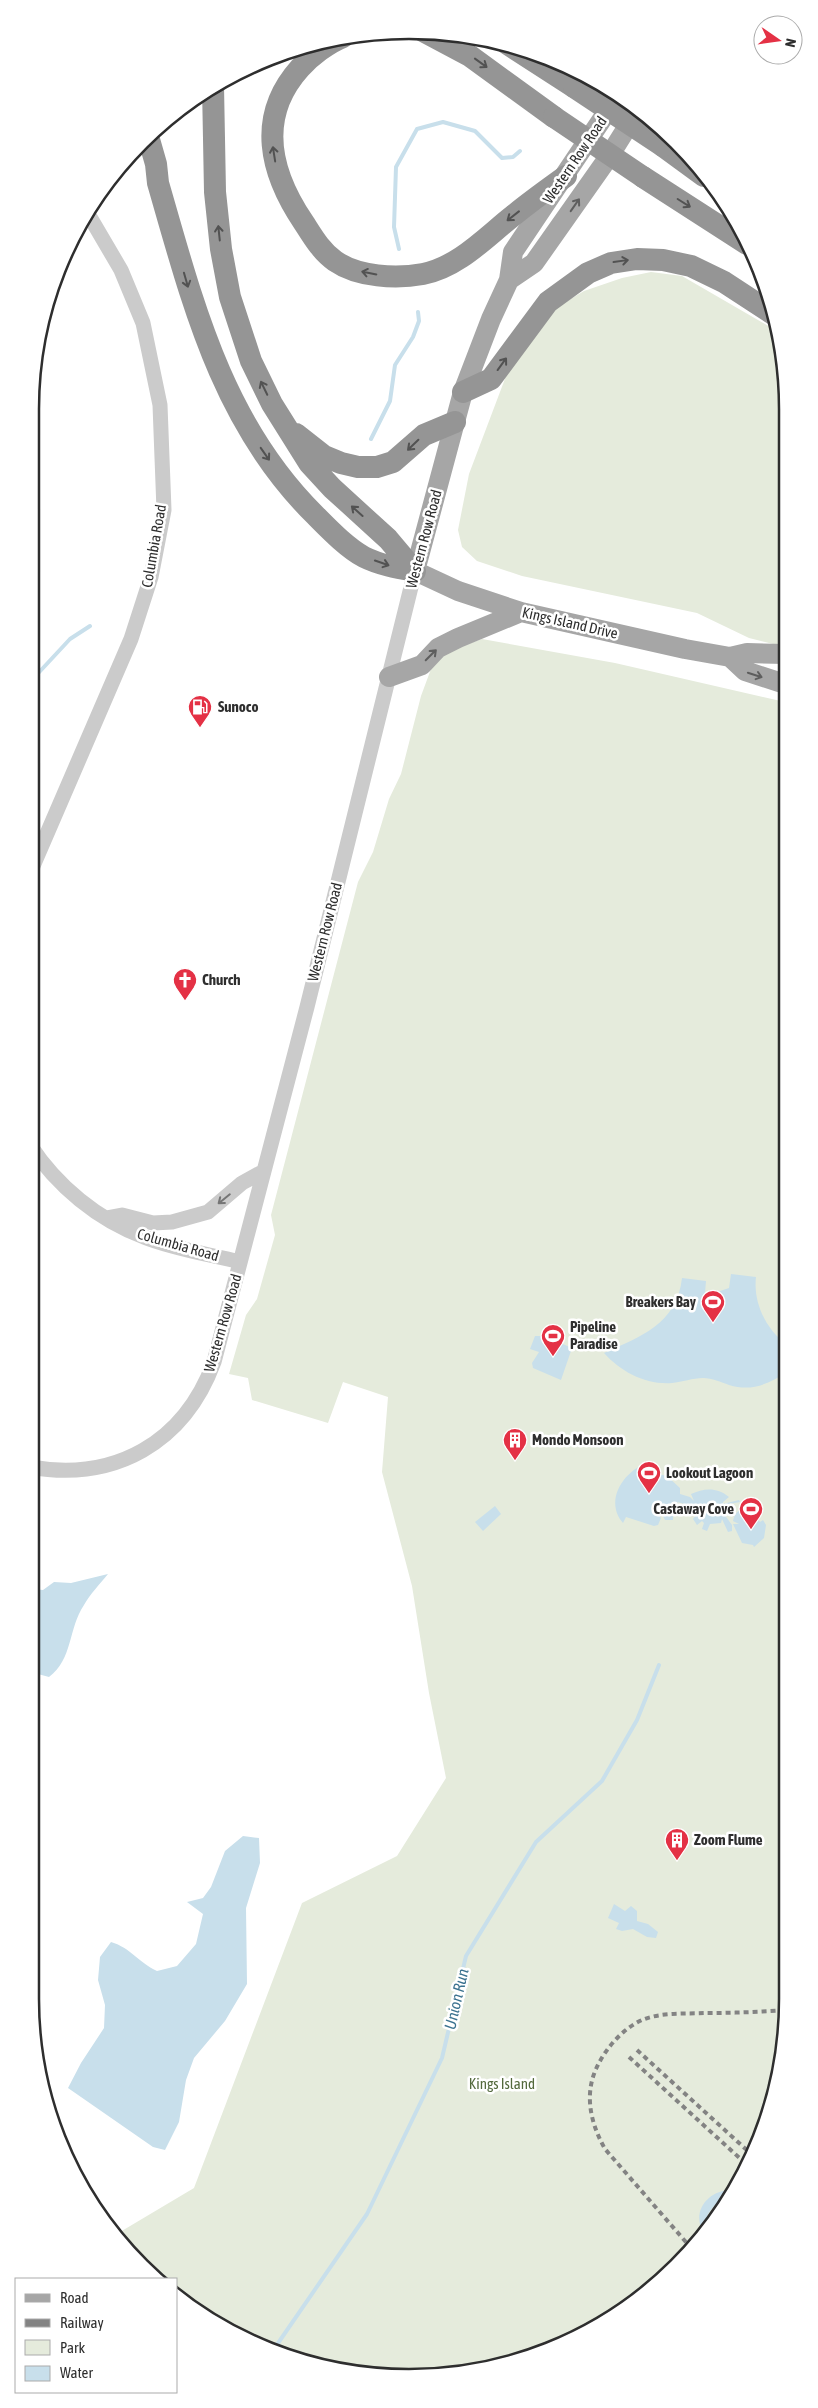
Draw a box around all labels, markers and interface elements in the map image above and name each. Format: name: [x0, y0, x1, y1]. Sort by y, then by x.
north arrow: [753, 15, 803, 65]
text: N: [782, 37, 799, 49]
one-way arrow: [474, 58, 487, 69]
street label: Western Row Road: [539, 113, 610, 206]
one-way arrow: [269, 146, 279, 162]
one-way arrow: [570, 198, 580, 212]
one-way arrow: [677, 199, 691, 209]
one-way arrow: [507, 210, 520, 221]
one-way arrow: [214, 225, 224, 241]
one-way arrow: [613, 256, 629, 266]
one-way arrow: [362, 268, 378, 278]
one-way arrow: [182, 272, 191, 288]
one-way arrow: [496, 358, 507, 371]
one-way arrow: [259, 381, 268, 396]
one-way arrow: [407, 439, 419, 451]
one-way arrow: [260, 447, 270, 461]
street label: Western Row Road: [402, 488, 445, 590]
street label: Columbia Road: [138, 503, 169, 589]
one-way arrow: [350, 505, 363, 517]
one-way arrow: [373, 559, 389, 569]
street label: Kings Island Drive: [521, 603, 620, 642]
one-way arrow: [425, 649, 437, 661]
one-way arrow: [747, 671, 763, 680]
fuel station icon: Sunoco: [187, 694, 213, 728]
place label: Sunoco: [218, 698, 258, 715]
street label: Western Row Road: [304, 881, 345, 983]
church icon: Church: [172, 967, 198, 1001]
place label: Church: [202, 971, 241, 988]
one-way arrow: [218, 1193, 231, 1204]
street label: Columbia Road: [135, 1225, 221, 1264]
street label: Western Row Road: [200, 1272, 245, 1374]
sports icon: Breakers Bay: [700, 1289, 726, 1323]
place label: Breakers Bay: [626, 1293, 697, 1310]
place label: Pipeline Paradise: [570, 1318, 618, 1352]
sports icon: Pipeline Paradise: [540, 1323, 566, 1357]
building icon: Mondo Monsoon: [502, 1427, 528, 1461]
place label: Mondo Monsoon: [532, 1431, 624, 1448]
sports icon: Lookout Lagoon: [636, 1460, 662, 1494]
place label: Lookout Lagoon: [666, 1464, 753, 1481]
sports icon: Castaway Cove: [738, 1496, 764, 1530]
place label: Castaway Cove: [653, 1500, 734, 1517]
building icon: Zoom Flume: [664, 1827, 690, 1861]
place label: Zoom Flume: [694, 1831, 763, 1848]
water label: Union Run: [440, 1967, 472, 2031]
park label: Kings Island: [469, 2075, 535, 2092]
legend: [15, 2278, 178, 2393]
text: Road: [60, 2289, 89, 2306]
text: Railway: [60, 2314, 104, 2331]
text: Park: [60, 2339, 85, 2356]
text: Water: [60, 2364, 93, 2381]

